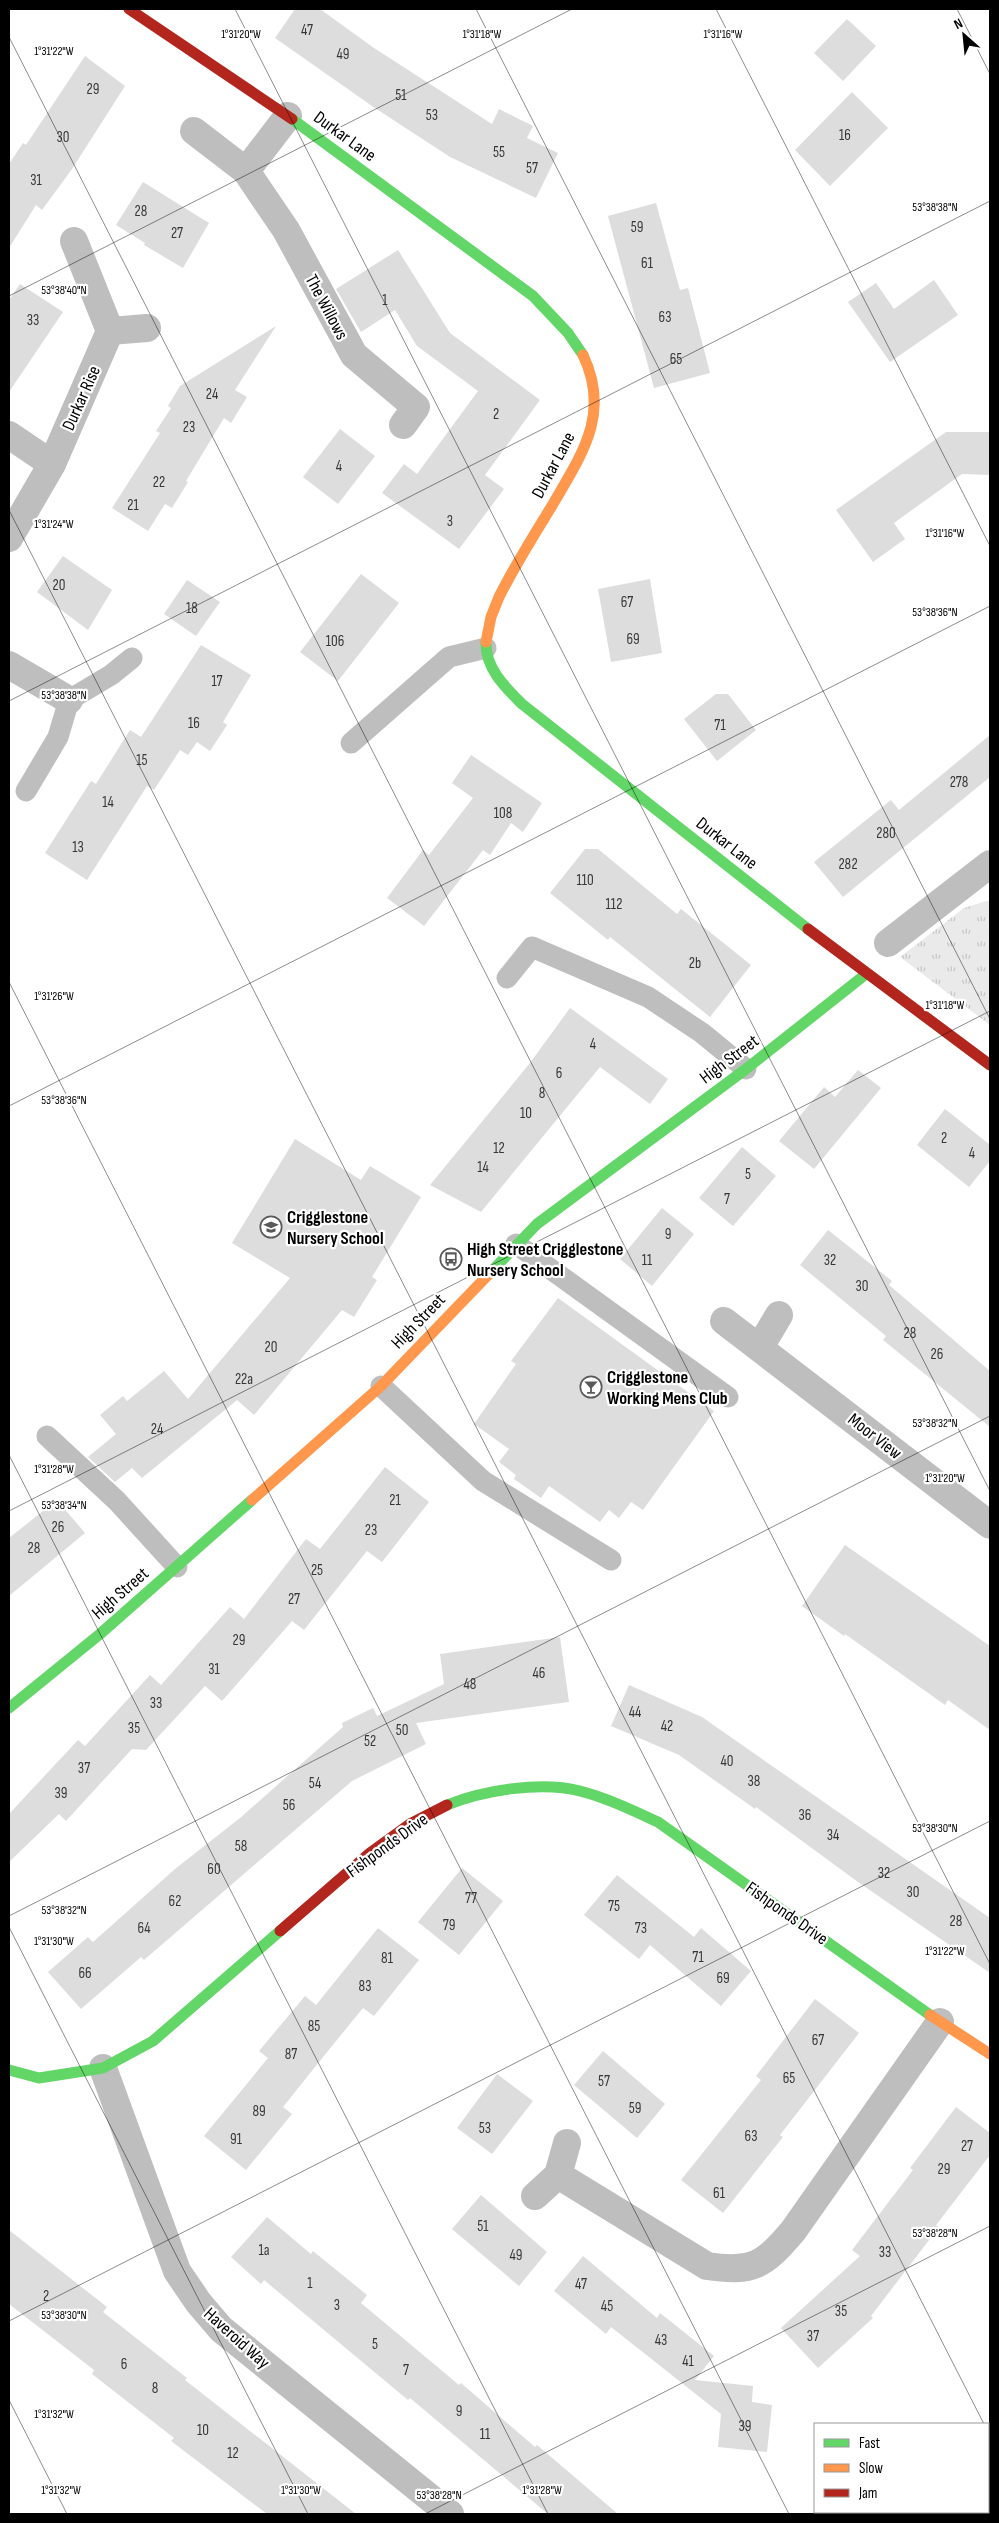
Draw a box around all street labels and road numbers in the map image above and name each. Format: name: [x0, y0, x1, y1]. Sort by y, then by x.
street label: Durkar Lane: [309, 107, 380, 166]
street label: The Willows: [301, 271, 352, 343]
street label: Durkar Rise: [58, 363, 105, 434]
street label: Durkar Lane: [527, 429, 580, 502]
street label: Durkar Lane: [692, 813, 761, 874]
street label: High Street: [696, 1030, 763, 1088]
street label: High Street: [387, 1289, 450, 1353]
street label: Moor View: [844, 1409, 906, 1464]
street label: High Street: [88, 1563, 153, 1624]
street label: Fishponds Drive: [342, 1809, 432, 1882]
street label: Fishponds Drive: [742, 1877, 832, 1949]
street label: Haveroid Way: [200, 2303, 274, 2373]

